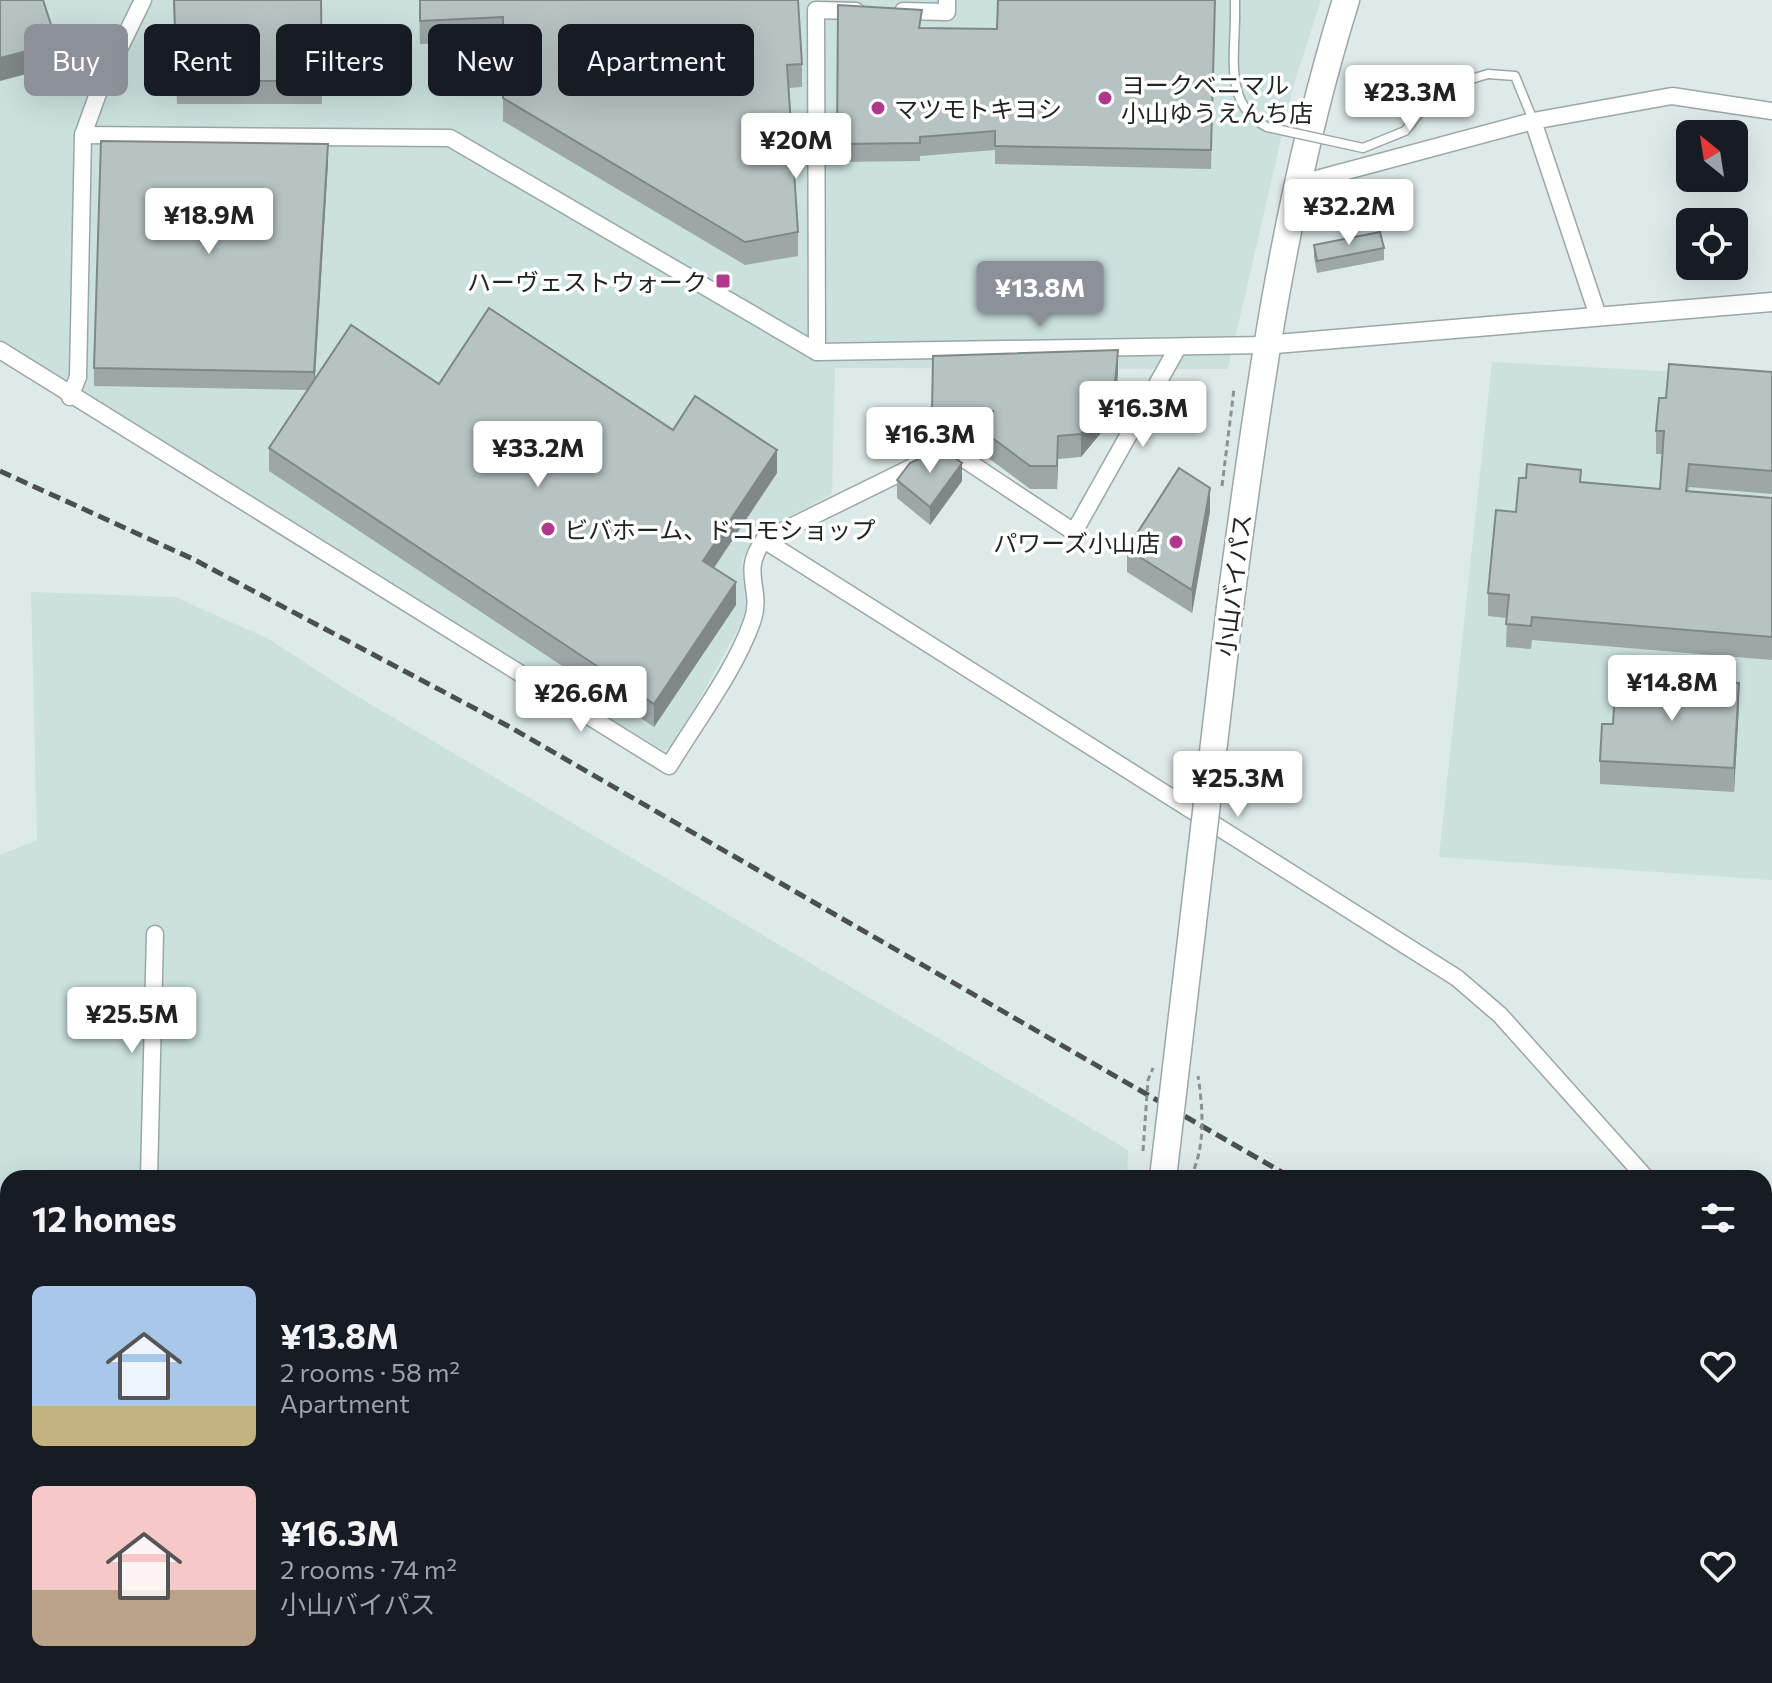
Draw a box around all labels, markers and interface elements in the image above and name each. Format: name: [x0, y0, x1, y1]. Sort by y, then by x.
chip: Buy: [24, 24, 128, 96]
chip: Rent: [144, 24, 260, 96]
chip: Filters: [276, 24, 412, 96]
chip: New: [428, 24, 542, 96]
chip: Apartment: [558, 24, 754, 96]
pin: ¥23.3M: [1345, 65, 1475, 133]
place label: ヨークベニマル 小山ゆうえんち店: [1121, 70, 1313, 127]
text: ¥23.3M: [1363, 75, 1457, 106]
marker: ヨークベニマル 小山ゆうえんち店: [1096, 89, 1114, 107]
place label: マツモトキヨシ: [894, 94, 1062, 123]
marker: マツモトキヨシ: [869, 99, 887, 117]
pin: ¥20M: [749, 113, 843, 181]
north arrow: [1676, 120, 1748, 192]
map controls: [1676, 120, 1748, 280]
text: ¥20M: [759, 123, 833, 154]
pin: ¥32.2M: [1284, 179, 1414, 247]
pin: ¥18.9M: [144, 188, 274, 256]
text: ¥32.2M: [1302, 189, 1396, 220]
text: ¥18.9M: [163, 198, 255, 229]
button: locate: [1676, 208, 1748, 280]
pin: ¥13.8M: [975, 261, 1105, 329]
place label: ハーヴェストウォーク: [467, 267, 707, 296]
text: ¥13.8M: [995, 271, 1085, 302]
marker: ハーヴェストウォーク: [714, 272, 732, 290]
pin: ¥16.3M: [1078, 381, 1208, 449]
text: ¥16.3M: [1097, 391, 1189, 422]
pin: ¥16.3M: [865, 407, 995, 475]
text: ¥16.3M: [884, 417, 976, 448]
pin: ¥33.2M: [473, 421, 603, 489]
text: ¥33.2M: [491, 431, 585, 462]
street label: 小山バイパス: [1210, 512, 1256, 658]
place label: ビバホーム、ドコモショップ: [564, 515, 875, 544]
marker: ビバホーム、ドコモショップ: [539, 520, 557, 538]
place label: パワーズ小山店: [993, 528, 1160, 557]
marker: パワーズ小山店: [1167, 533, 1185, 551]
pin: ¥14.8M: [1607, 655, 1737, 723]
text: ¥14.8M: [1626, 665, 1718, 696]
pin: ¥26.6M: [516, 666, 646, 734]
text: ¥26.6M: [534, 676, 628, 707]
pin: ¥25.3M: [1173, 751, 1303, 819]
text: ¥25.3M: [1191, 761, 1285, 792]
pin: ¥25.5M: [67, 987, 197, 1055]
text: ¥25.5M: [85, 997, 179, 1028]
icon: filters: [1696, 1196, 1740, 1240]
text: 12 homes: [32, 1197, 177, 1239]
text: ¥13.8M: [280, 1314, 399, 1356]
icon: home: [96, 1318, 192, 1414]
icon: heart: [1696, 1344, 1740, 1388]
text: 2 rooms · 58 m²: [280, 1356, 460, 1387]
text: Apartment: [280, 1387, 410, 1418]
text: ¥16.3M: [280, 1511, 399, 1553]
icon: home: [96, 1518, 192, 1614]
icon: heart: [1696, 1544, 1740, 1588]
text: 2 rooms · 74 m²: [280, 1553, 457, 1584]
text: 小山バイパス: [280, 1588, 435, 1619]

